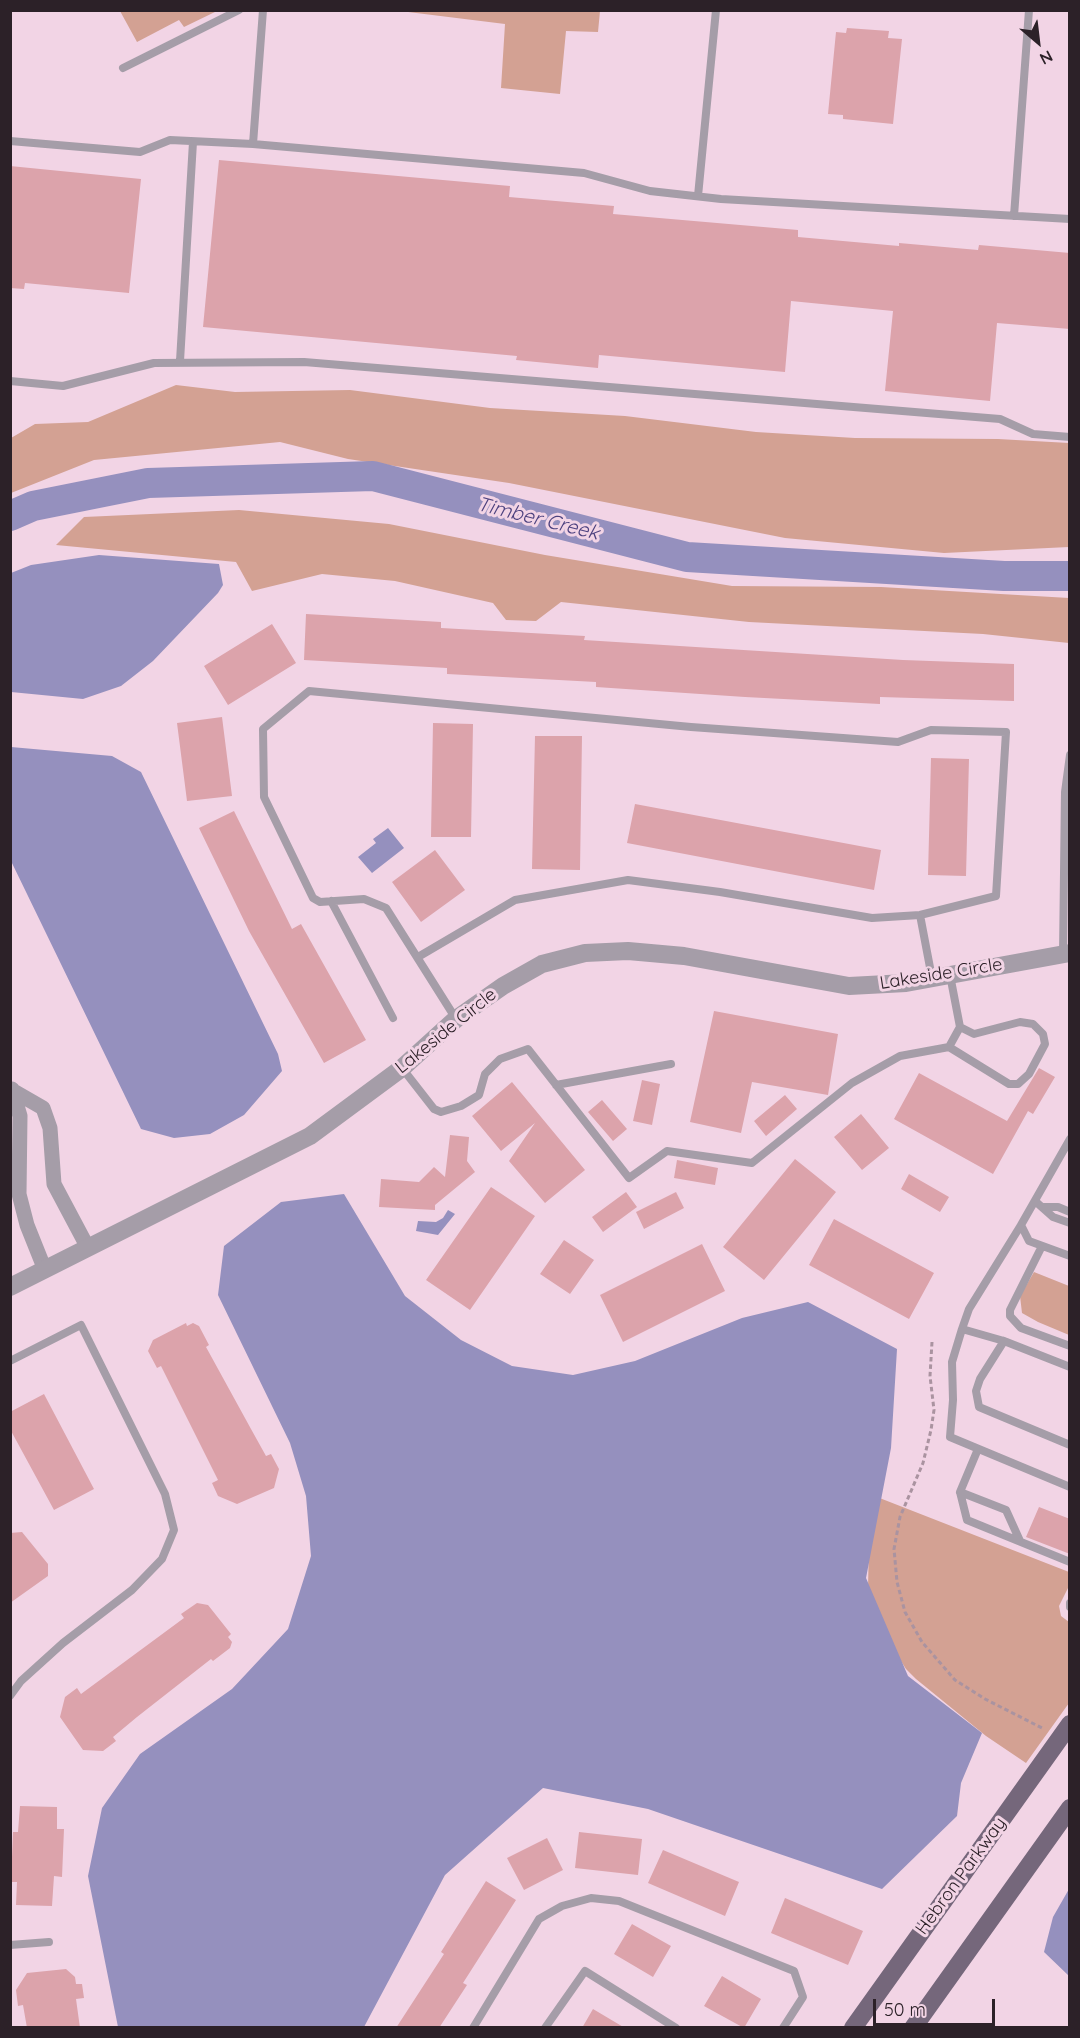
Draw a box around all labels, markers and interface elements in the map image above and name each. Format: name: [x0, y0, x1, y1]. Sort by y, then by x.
north arrow: [1008, 12, 1068, 72]
text: N: [1037, 46, 1056, 69]
water label: Timber Creek: [475, 492, 601, 546]
street label: Lakeside Circle: [878, 954, 1004, 994]
street label: Lakeside Circle: [391, 984, 501, 1078]
street label: Hebron Parkway: [911, 1813, 1011, 1939]
scale bar: [876, 1987, 998, 2025]
text: 50 m: [884, 1998, 926, 2021]

